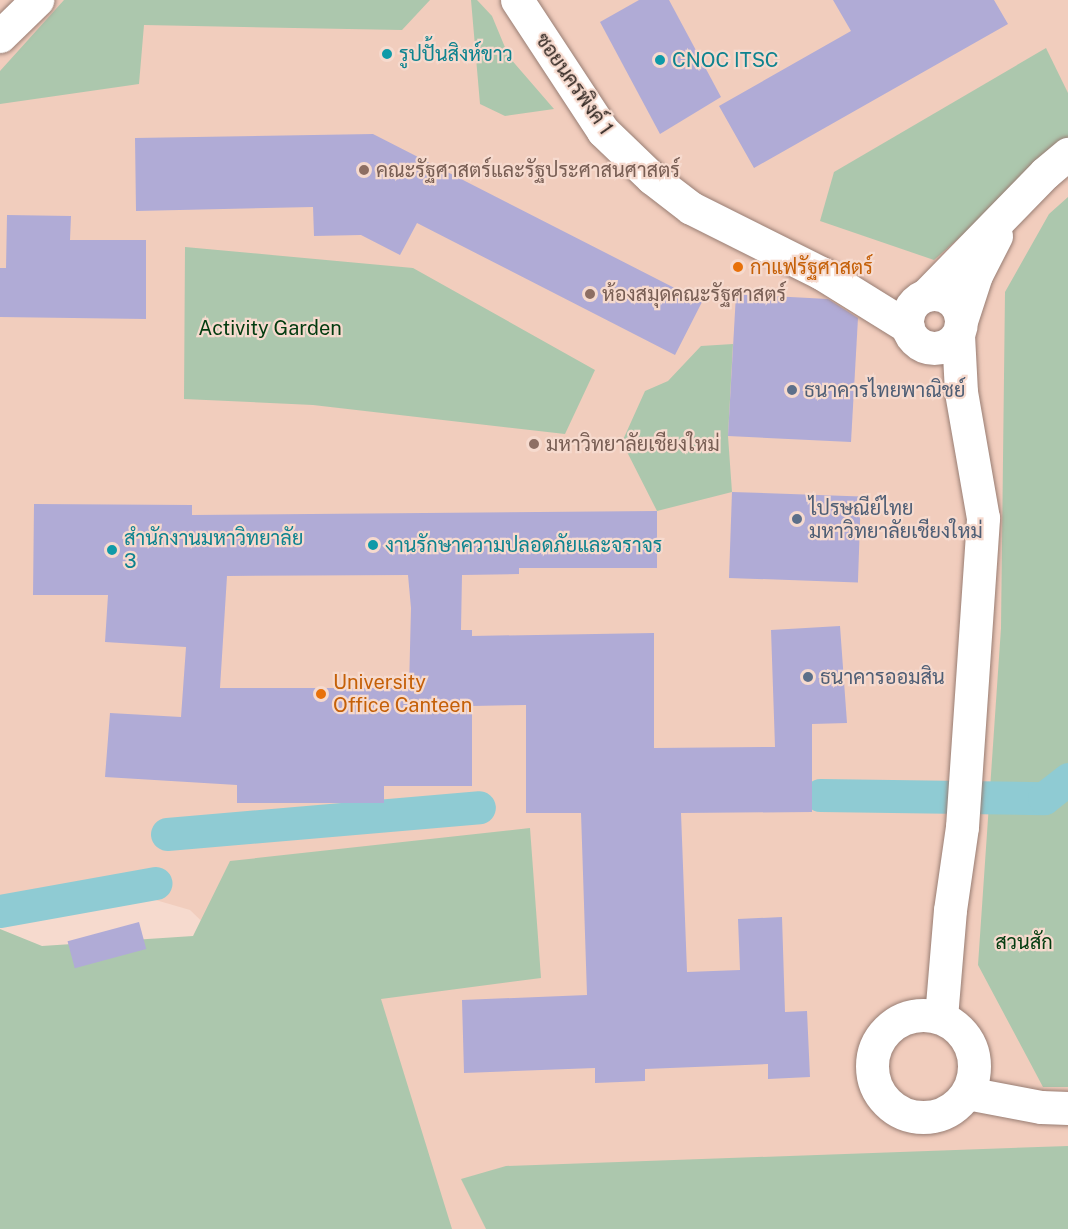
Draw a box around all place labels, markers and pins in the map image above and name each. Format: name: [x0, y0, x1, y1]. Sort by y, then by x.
place label: รูปปั้นสิงห์ขาว: [399, 42, 513, 66]
marker: รูปปั้นสิงห์ขาว: [380, 47, 394, 61]
place label: CNOC ITSC: [672, 48, 779, 72]
marker: CNOC ITSC: [653, 53, 667, 67]
place label: คณะรัฐศาสตร์และรัฐประศาสนศาสตร์: [376, 158, 680, 182]
marker: คณะรัฐศาสตร์และรัฐประศาสนศาสตร์: [357, 163, 371, 177]
place label: กาแฟรัฐศาสตร์: [750, 255, 873, 279]
marker: กาแฟรัฐศาสตร์: [731, 260, 745, 274]
place label: ห้องสมุดคณะรัฐศาสตร์: [602, 282, 786, 306]
marker: ห้องสมุดคณะรัฐศาสตร์: [583, 287, 597, 301]
place label: ธนาคารไทยพาณิชย์: [804, 378, 965, 402]
marker: ธนาคารไทยพาณิชย์: [785, 383, 799, 397]
place label: มหาวิทยาลัยเชียงใหม่: [546, 432, 720, 456]
marker: มหาวิทยาลัยเชียงใหม่: [527, 437, 541, 451]
place label: ไปรษณีย์ไทย มหาวิทยาลัยเชียงใหม่: [809, 496, 983, 543]
marker: ไปรษณีย์ไทย มหาวิทยาลัยเชียงใหม่: [790, 512, 804, 526]
place label: สำนักงานมหาวิทยาลัย 3: [124, 526, 303, 573]
place label: งานรักษาความปลอดภัยและจราจร: [385, 533, 662, 557]
marker: งานรักษาความปลอดภัยและจราจร: [366, 538, 380, 552]
marker: สำนักงานมหาวิทยาลัย 3: [105, 543, 119, 557]
place label: ธนาคารออมสิน: [820, 665, 945, 689]
place label: University Office Canteen: [333, 670, 472, 717]
marker: ธนาคารออมสิน: [801, 670, 815, 684]
marker: University Office Canteen: [314, 687, 328, 701]

